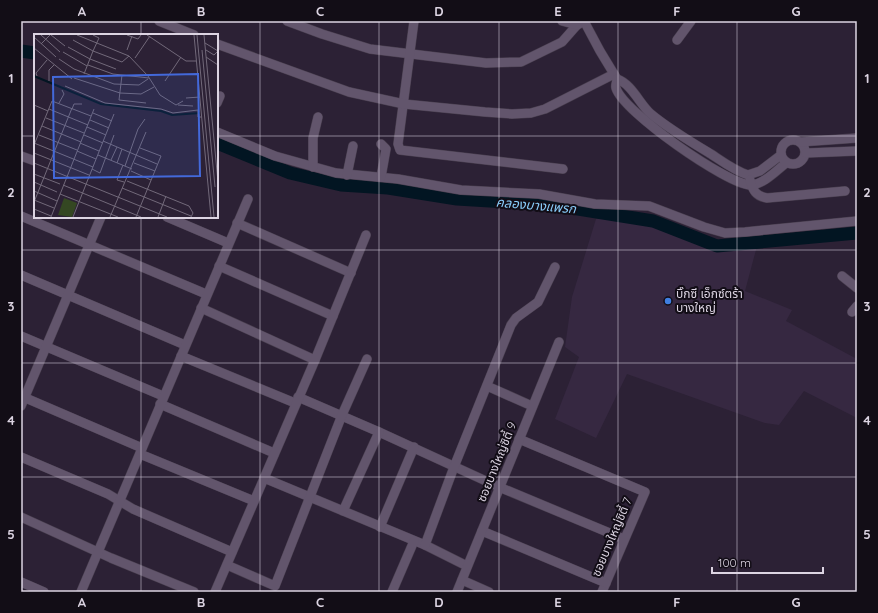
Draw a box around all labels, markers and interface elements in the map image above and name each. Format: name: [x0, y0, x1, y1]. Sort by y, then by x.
text: A: [78, 3, 87, 19]
text: B: [197, 3, 205, 19]
text: C: [316, 3, 324, 19]
text: D: [434, 3, 444, 19]
text: E: [554, 3, 562, 19]
text: F: [673, 3, 681, 19]
text: G: [791, 3, 801, 19]
inset map: [34, 34, 218, 218]
text: 1: [8, 70, 14, 86]
text: 1: [864, 70, 870, 86]
text: 2: [7, 184, 15, 200]
text: 2: [863, 184, 871, 200]
water label: คลองบางแพรก: [495, 194, 578, 217]
place label: บิ๊กซี เอ็กซ์ตร้า บางใหญ่: [676, 286, 743, 315]
marker: บิ๊กซี เอ็กซ์ตร้า บางใหญ่: [663, 296, 673, 306]
text: 3: [8, 298, 15, 314]
text: 3: [864, 298, 871, 314]
text: 4: [7, 412, 15, 428]
text: 4: [863, 412, 871, 428]
street label: ซอยบางใหญ่ซิตี้ 9: [473, 419, 520, 504]
street label: ซอยบางใหญ่ซิตี้ 7: [587, 495, 635, 579]
text: 5: [7, 526, 15, 542]
text: 5: [863, 526, 871, 542]
scale bar: [712, 549, 823, 575]
text: 100 m: [718, 555, 751, 570]
text: A: [78, 594, 87, 610]
text: B: [197, 594, 205, 610]
text: C: [316, 594, 324, 610]
text: D: [434, 594, 444, 610]
text: E: [554, 594, 562, 610]
text: F: [673, 594, 681, 610]
text: G: [791, 594, 801, 610]

